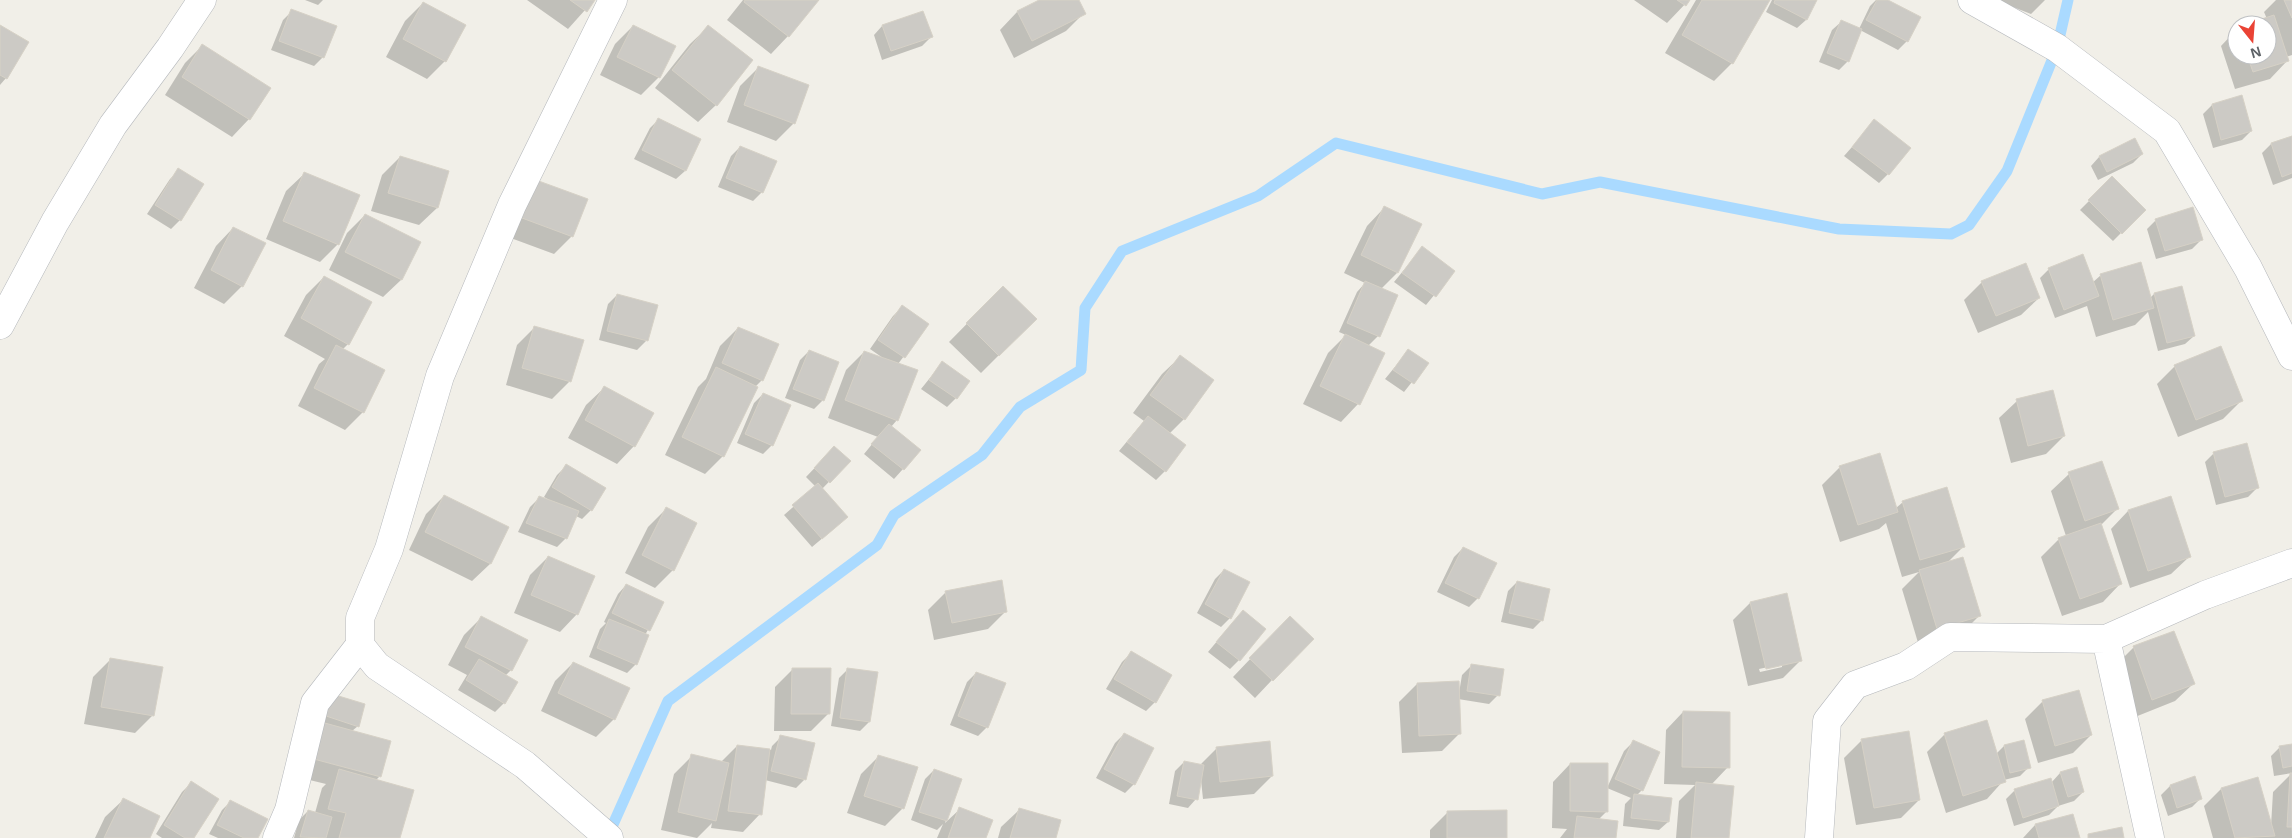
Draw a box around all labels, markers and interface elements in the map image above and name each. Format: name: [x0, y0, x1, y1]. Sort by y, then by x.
north arrow: [2227, 15, 2277, 65]
text: N: [2249, 43, 2263, 62]

